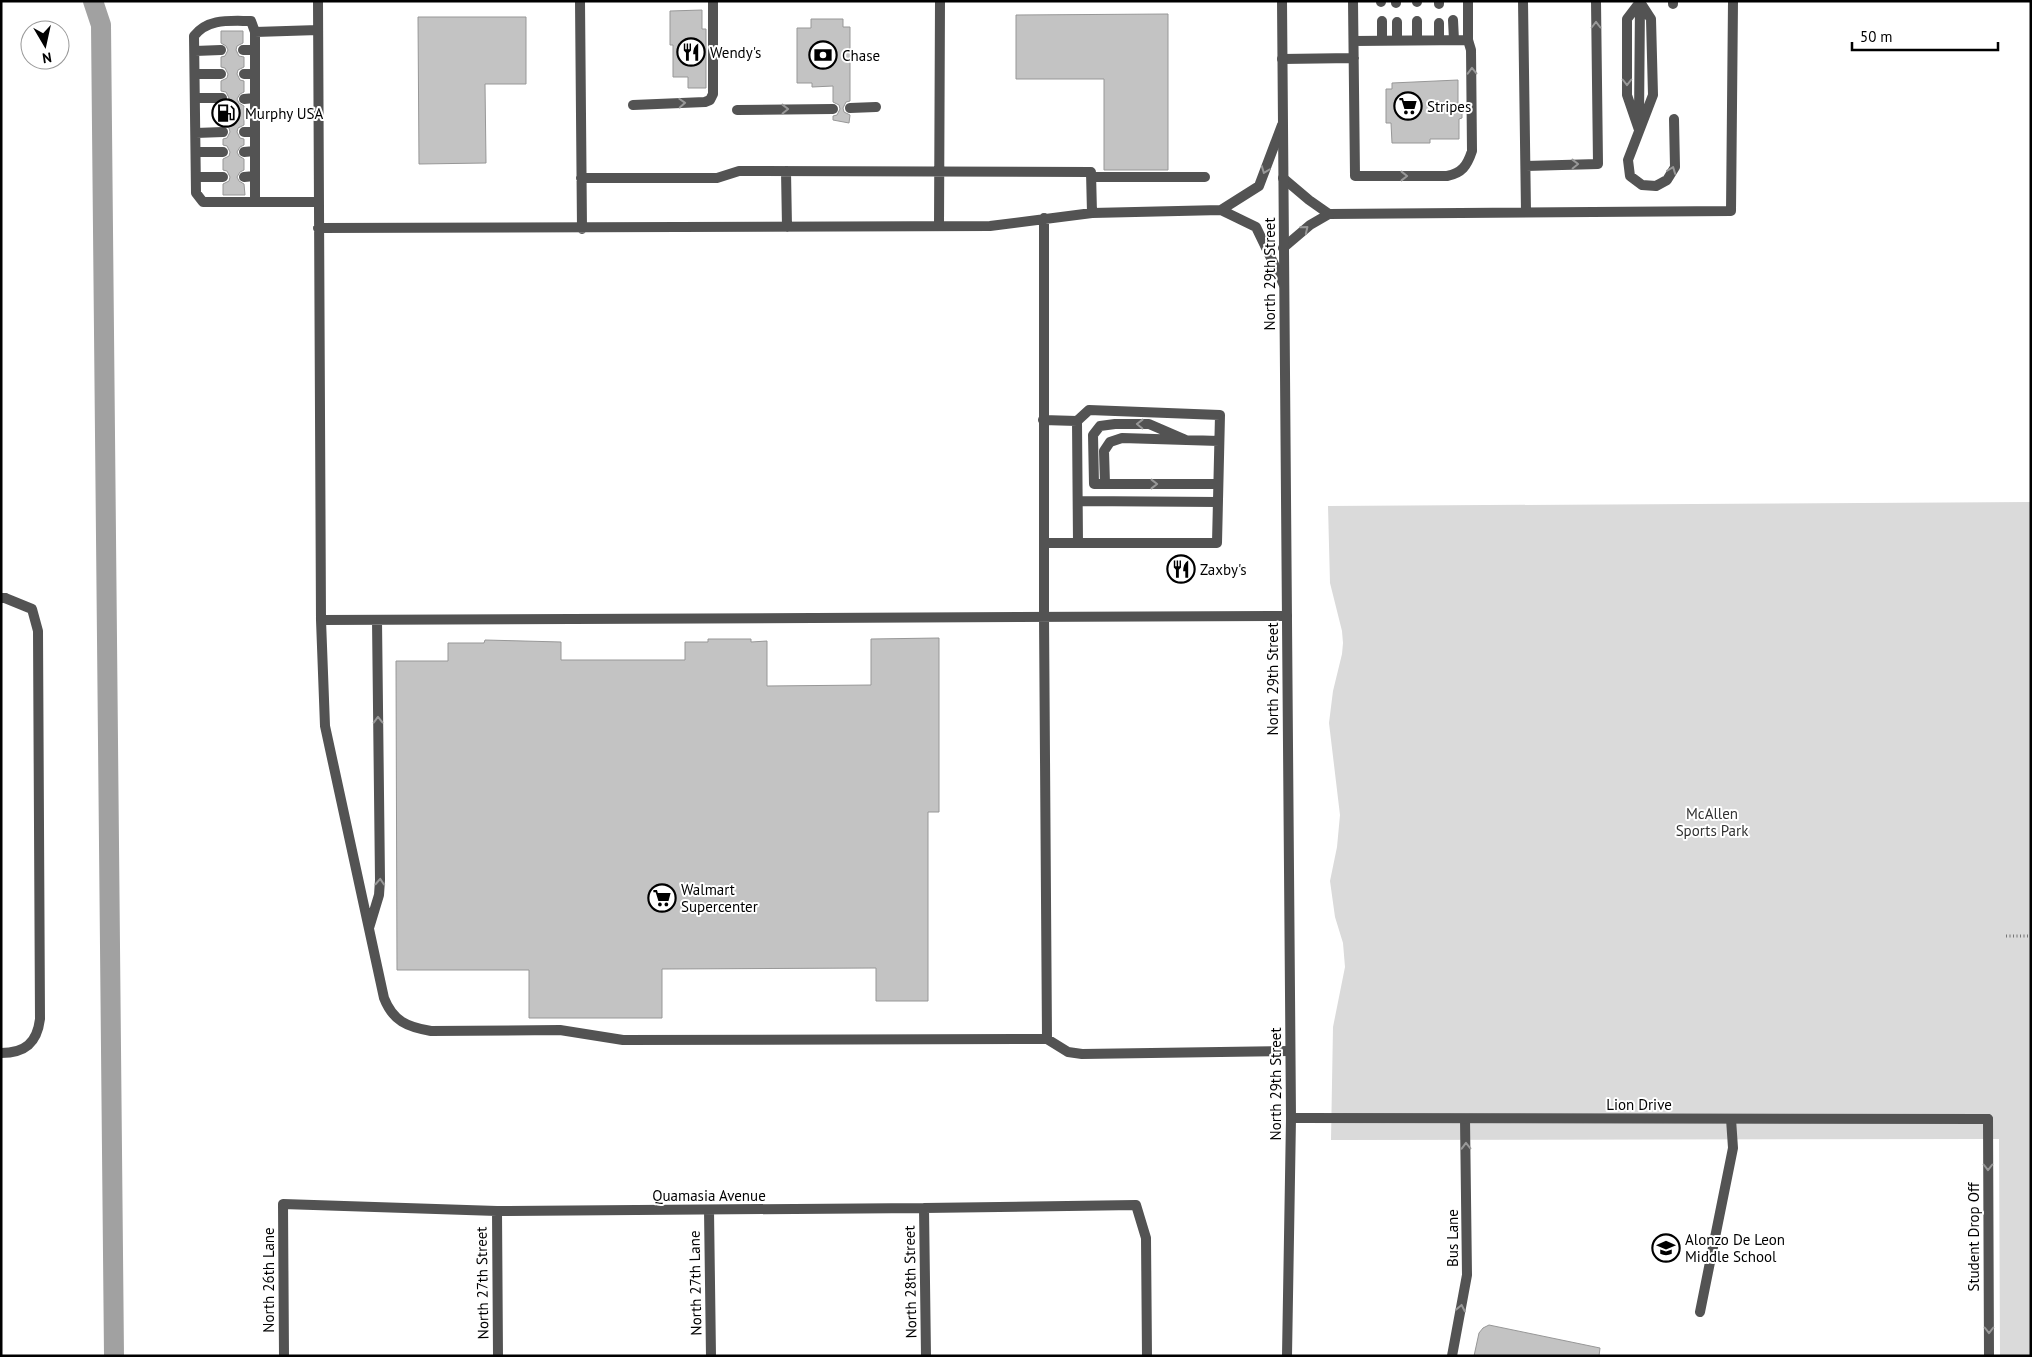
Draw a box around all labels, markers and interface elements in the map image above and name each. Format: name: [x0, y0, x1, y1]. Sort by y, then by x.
north arrow: [20, 20, 70, 70]
one-way arrow: [1591, 20, 1601, 28]
scale bar: [1852, 20, 1998, 52]
text: 50 m: [1860, 27, 1893, 46]
restaurant icon: Wendy's: [676, 37, 706, 67]
bank icon: Chase: [808, 40, 838, 70]
place label: Wendy's: [710, 43, 761, 62]
place label: Chase: [842, 46, 880, 65]
text: N: [41, 48, 53, 67]
one-way arrow: [1467, 67, 1477, 74]
one-way arrow: [1622, 78, 1632, 86]
supermarket icon: Stripes: [1393, 91, 1423, 121]
place label: Stripes: [1427, 97, 1471, 116]
fuel station icon: Murphy USA: [211, 98, 241, 128]
one-way arrow: [678, 98, 686, 109]
place label: Murphy USA: [245, 104, 324, 123]
one-way arrow: [782, 104, 790, 115]
one-way arrow: [1571, 159, 1579, 170]
one-way arrow: [1261, 165, 1271, 174]
one-way arrow: [1666, 166, 1676, 175]
one-way arrow: [1400, 171, 1408, 181]
street label: North 29th Street: [1260, 218, 1279, 330]
one-way arrow: [1299, 227, 1308, 235]
one-way arrow: [1136, 419, 1144, 429]
one-way arrow: [1150, 479, 1158, 489]
restaurant icon: Zaxby's: [1166, 554, 1196, 584]
place label: Zaxby's: [1200, 560, 1247, 579]
street label: North 29th Street: [1263, 623, 1282, 735]
one-way arrow: [373, 716, 383, 724]
park label: McAllen Sports Park: [1676, 804, 1749, 840]
one-way arrow: [375, 878, 385, 886]
place label: Walmart Supercenter: [681, 880, 758, 916]
supermarket icon: Walmart Supercenter: [647, 883, 677, 913]
street label: North 29th Street: [1266, 1028, 1285, 1140]
street label: Lion Drive: [1606, 1095, 1672, 1114]
one-way arrow: [1461, 1142, 1471, 1150]
one-way arrow: [1983, 1164, 1993, 1172]
street label: Student Drop Off: [1964, 1181, 1983, 1292]
street label: Quamasia Avenue: [652, 1186, 766, 1205]
street label: Bus Lane: [1443, 1209, 1462, 1267]
street label: North 28th Street: [900, 1225, 920, 1339]
street label: North 26th Lane: [259, 1227, 278, 1333]
street label: North 27th Street: [472, 1227, 492, 1339]
street label: North 27th Lane: [685, 1230, 705, 1336]
place label: Alonzo De Leon Middle School: [1685, 1230, 1785, 1266]
school or university icon: Alonzo De Leon Middle School: [1651, 1233, 1681, 1263]
one-way arrow: [1456, 1304, 1466, 1312]
one-way arrow: [1984, 1326, 1994, 1334]

